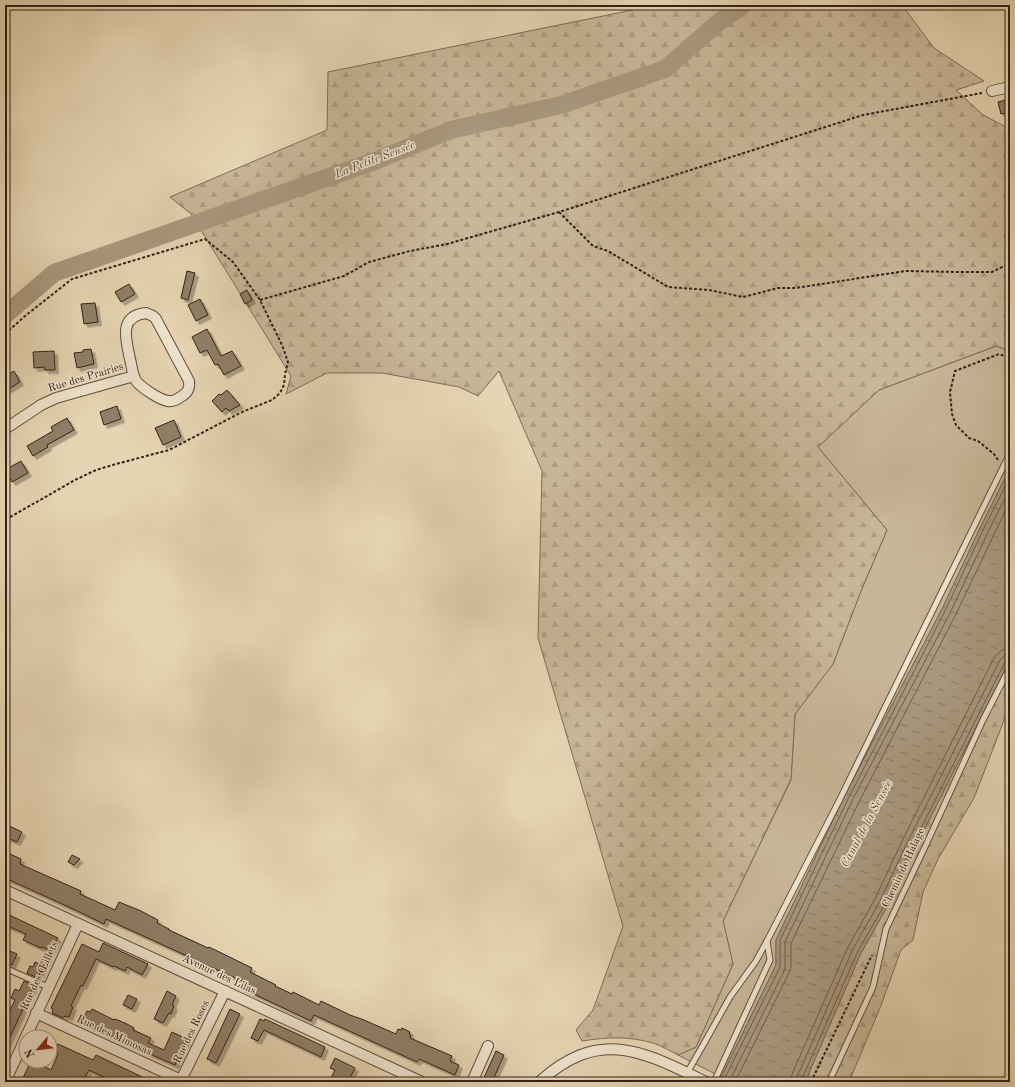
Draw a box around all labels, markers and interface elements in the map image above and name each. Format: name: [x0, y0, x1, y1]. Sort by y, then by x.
water label: La Petite Sensée: [332, 139, 417, 181]
street label: Rue des Prairies: [47, 361, 125, 395]
water label: Canal de la Sensée: [839, 778, 895, 869]
street label: Chemin de Halage: [881, 826, 927, 910]
street label: Rue des Œillets: [19, 940, 61, 1012]
street label: Avenue des Lilas: [180, 953, 258, 997]
street label: Rue des Roses: [172, 999, 212, 1065]
street label: Rue des Mimosas: [75, 1014, 154, 1058]
north arrow: [18, 1029, 58, 1069]
text: N: [23, 1046, 37, 1059]

